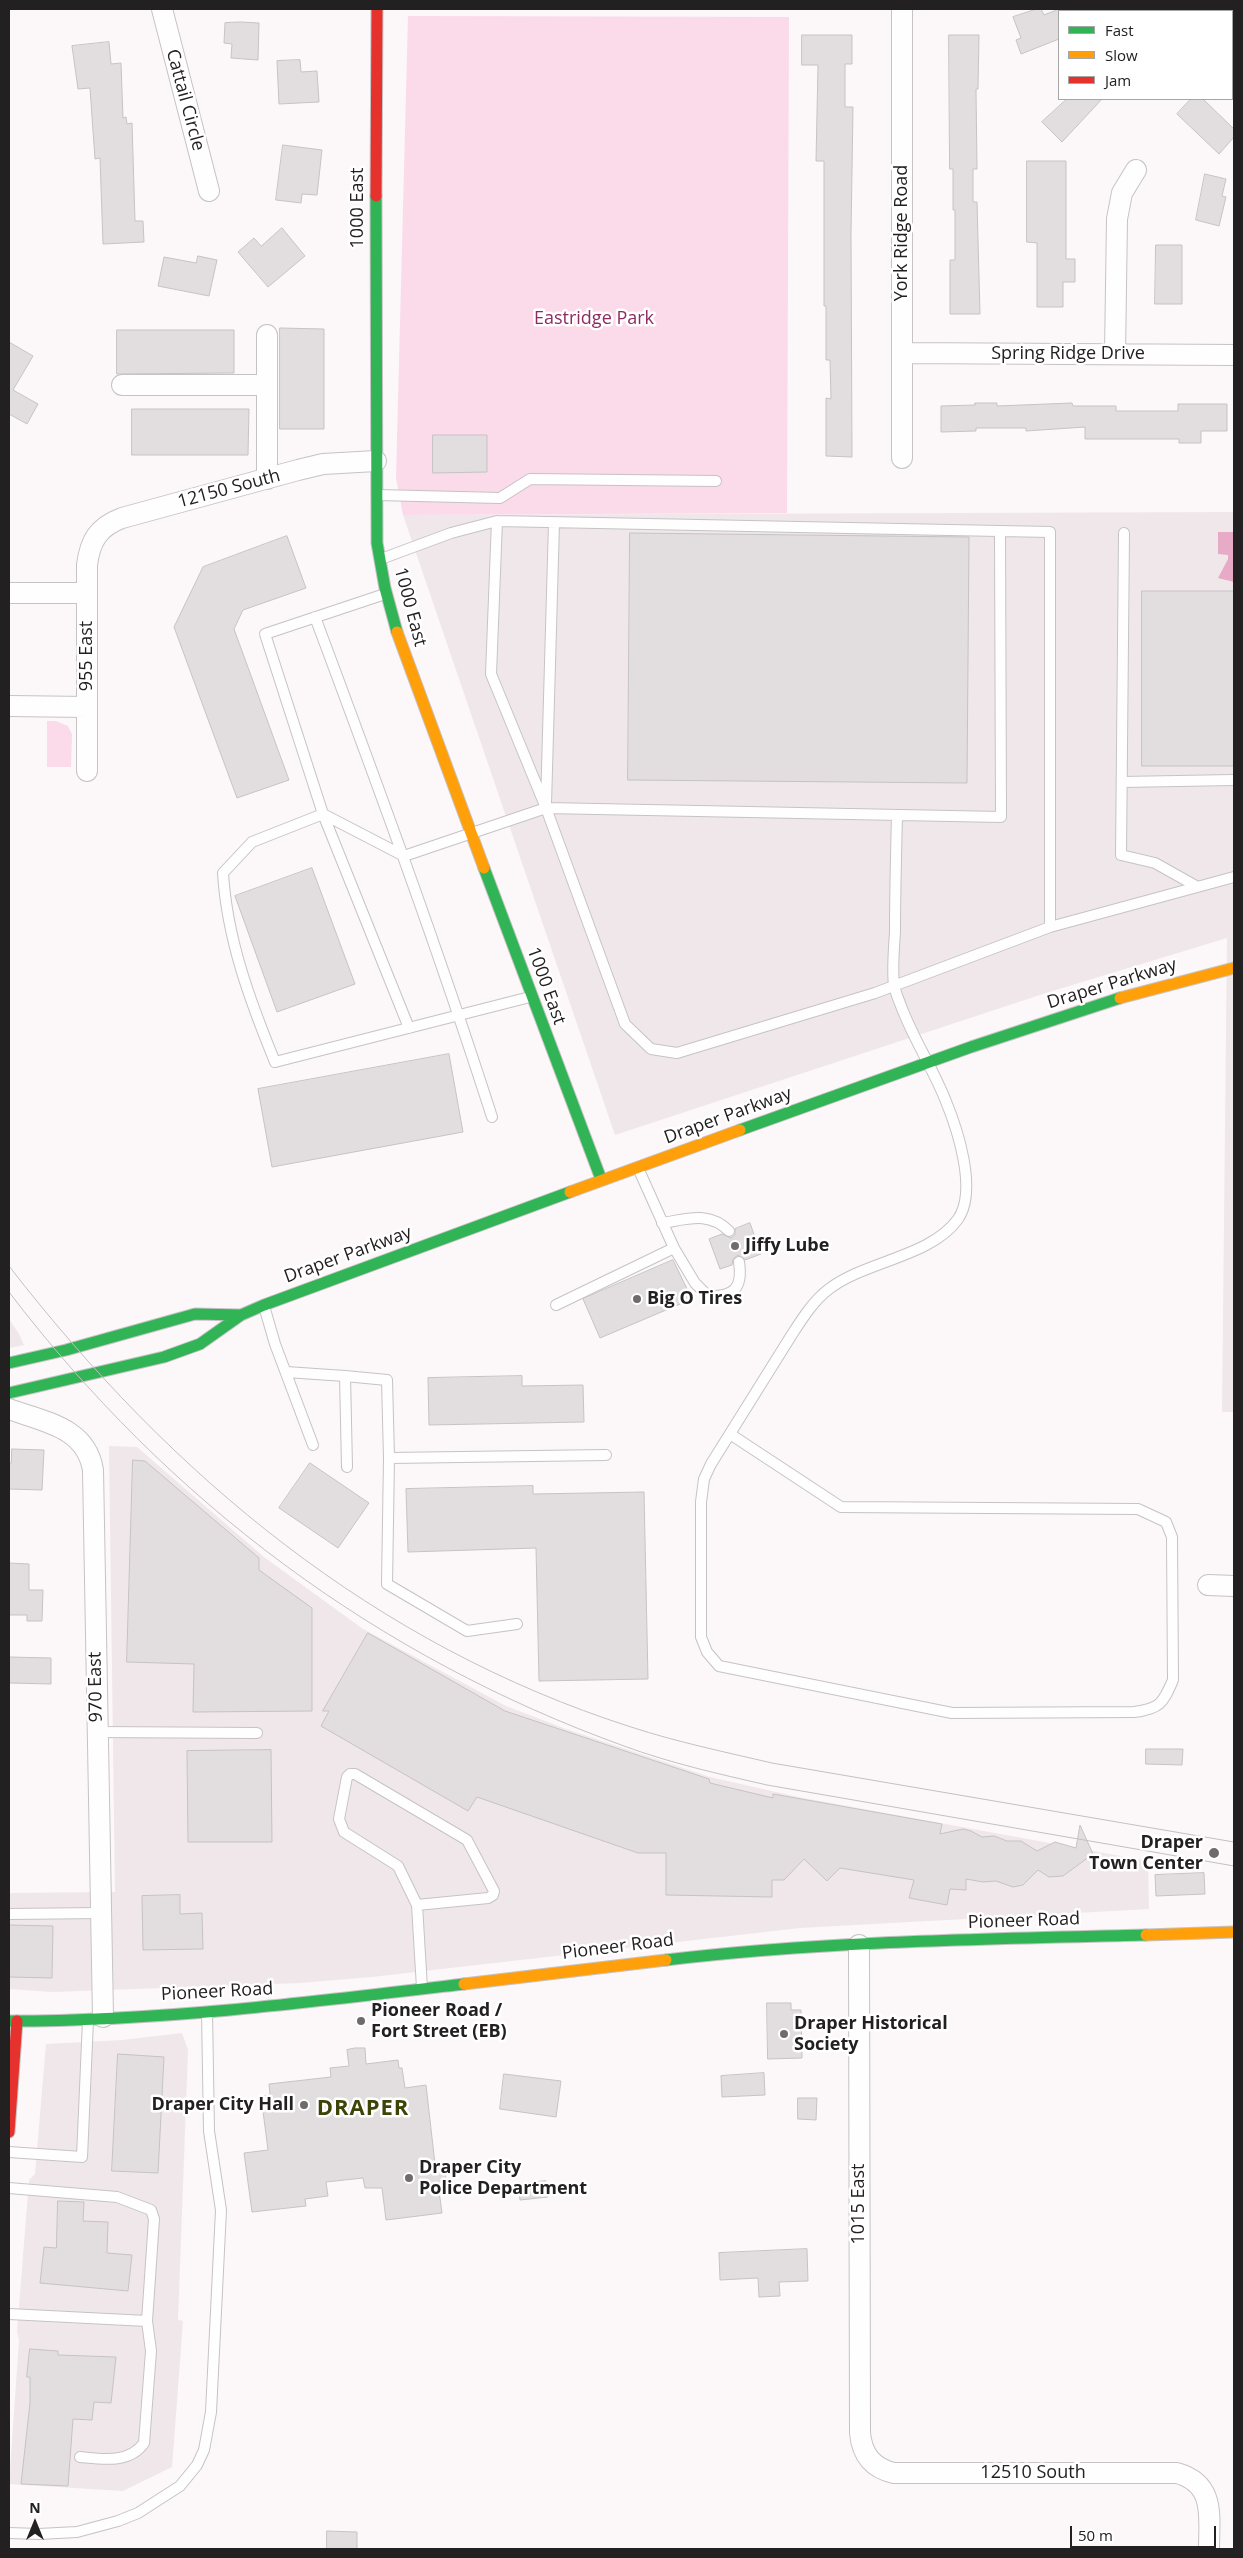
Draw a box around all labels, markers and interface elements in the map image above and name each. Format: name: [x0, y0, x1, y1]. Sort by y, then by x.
legend: [1058, 10, 1233, 100]
text: Fast: [1105, 20, 1134, 40]
text: Slow: [1105, 45, 1138, 65]
street label: Cattail Circle: [161, 47, 209, 153]
text: Jam: [1105, 70, 1131, 90]
street label: York Ridge Road: [891, 165, 913, 301]
street label: 1000 East: [347, 168, 369, 248]
park label: Eastridge Park: [534, 308, 654, 330]
street label: Spring Ridge Drive: [991, 343, 1145, 365]
street label: 12150 South: [175, 465, 283, 513]
street label: 1000 East: [389, 565, 431, 649]
street label: 955 East: [76, 621, 98, 691]
street label: 1000 East: [522, 944, 570, 1028]
street label: Draper Parkway: [1045, 954, 1179, 1014]
street label: Draper Parkway: [661, 1083, 795, 1149]
street label: Draper Parkway: [281, 1222, 415, 1288]
place label: Jiffy Lube: [745, 1235, 829, 1257]
marker: Jiffy Lube: [729, 1240, 741, 1252]
place label: Big O Tires: [647, 1288, 742, 1310]
marker: Big O Tires: [631, 1293, 643, 1305]
street label: 970 East: [85, 1652, 107, 1722]
place label: Draper Town Center: [1089, 1832, 1203, 1875]
marker: Draper Town Center: [1207, 1846, 1221, 1860]
street label: Pioneer Road: [967, 1908, 1081, 1934]
street label: Pioneer Road: [561, 1929, 675, 1965]
street label: Pioneer Road: [160, 1978, 274, 2006]
place label: Pioneer Road / Fort Street (EB): [371, 2000, 507, 2042]
place label: Draper Historical Society: [794, 2013, 948, 2056]
marker: Pioneer Road / Fort Street (EB): [355, 2015, 367, 2027]
marker: Draper Historical Society: [778, 2028, 790, 2040]
place label: Draper City Hall: [151, 2094, 294, 2116]
district label: DRAPER: [316, 2096, 410, 2122]
marker: Draper City Hall: [298, 2099, 310, 2111]
place label: Draper City Police Department: [419, 2157, 587, 2200]
street label: 1015 East: [848, 2164, 870, 2244]
marker: Draper City Police Department: [403, 2172, 415, 2184]
street label: 12510 South: [980, 2462, 1086, 2484]
north arrow: [10, 2498, 60, 2548]
text: N: [29, 2498, 41, 2517]
scale bar: [1073, 2516, 1219, 2548]
text: 50 m: [1078, 2525, 1113, 2545]

